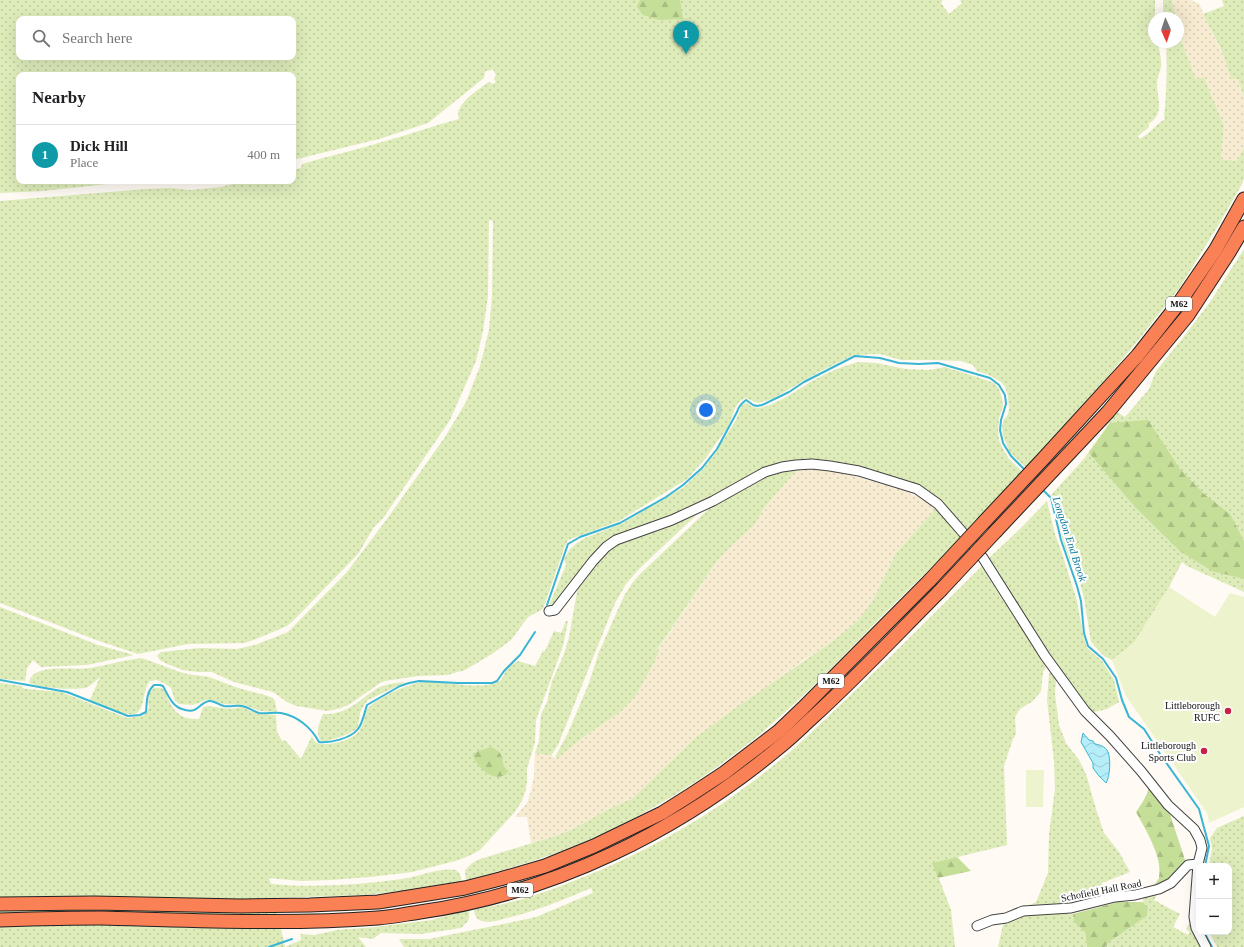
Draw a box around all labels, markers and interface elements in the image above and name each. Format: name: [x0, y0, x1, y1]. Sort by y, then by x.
north arrow: [1148, 12, 1184, 48]
search box: [16, 16, 296, 60]
pin: 1: [673, 21, 699, 54]
icon: search: [30, 27, 52, 49]
text: Search here: [62, 30, 132, 46]
text: Nearby: [32, 88, 86, 107]
text: Dick Hill: [70, 138, 128, 154]
text: 1: [42, 147, 48, 162]
text: 400 m: [247, 147, 280, 162]
text: Place: [70, 155, 98, 170]
road number: M62: [1166, 297, 1192, 311]
your location: [696, 400, 716, 420]
water label: Longdon End Brook: [1050, 494, 1090, 584]
road number: M62: [818, 674, 844, 688]
place label: Littleborough RUFC: [1165, 700, 1220, 723]
marker: Littleborough RUFC: [1223, 706, 1233, 716]
place label: Littleborough Sports Club: [1141, 740, 1196, 763]
marker: Littleborough Sports Club: [1199, 746, 1209, 756]
map controls: [1196, 863, 1232, 935]
button: +: [1196, 863, 1232, 899]
street label: Schofield Hall Road: [1060, 877, 1142, 904]
road number: M62: [507, 883, 533, 897]
button: −: [1196, 899, 1232, 935]

